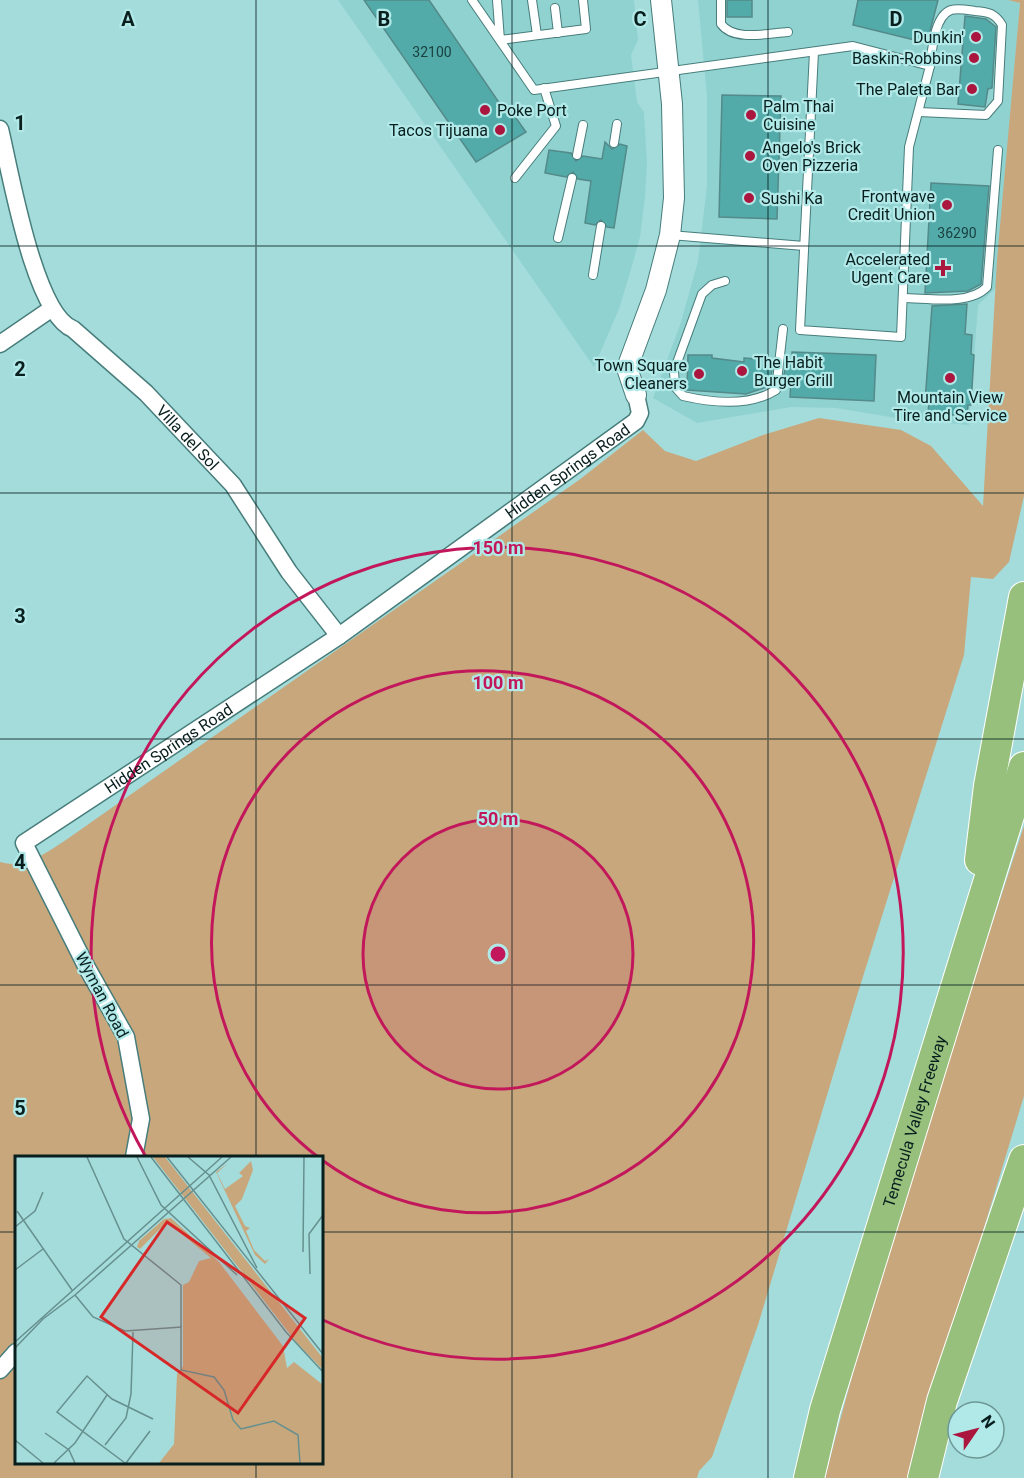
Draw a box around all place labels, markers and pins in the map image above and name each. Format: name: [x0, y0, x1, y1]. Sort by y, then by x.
place label: Dunkin': [913, 28, 964, 47]
marker: Dunkin': [969, 30, 983, 44]
place label: Baskin-Robbins: [852, 49, 962, 68]
marker: Baskin-Robbins: [967, 51, 981, 65]
place label: The Paleta Bar: [856, 80, 961, 99]
marker: The Paleta Bar: [965, 82, 979, 96]
place label: Palm Thai Cuisine: [763, 97, 834, 134]
place label: Poke Port: [497, 101, 567, 120]
marker: Poke Port: [478, 103, 492, 117]
marker: Palm Thai Cuisine: [744, 108, 758, 122]
place label: Tacos Tijuana: [389, 121, 488, 140]
marker: Tacos Tijuana: [493, 123, 507, 137]
place label: Angelo's Brick Oven Pizzeria: [762, 138, 862, 175]
marker: Angelo's Brick Oven Pizzeria: [743, 149, 757, 163]
place label: Frontwave Credit Union: [848, 187, 935, 224]
place label: Sushi Ka: [761, 189, 823, 208]
marker: Sushi Ka: [742, 191, 756, 205]
marker: Frontwave Credit Union: [940, 198, 954, 212]
place label: Accelerated Ugent Care: [845, 250, 930, 287]
marker: Accelerated Ugent Care: [934, 259, 952, 277]
place label: The Habit Burger Grill: [754, 353, 833, 390]
place label: Town Square Cleaners: [594, 356, 687, 393]
marker: The Habit Burger Grill: [735, 364, 749, 378]
marker: Town Square Cleaners: [692, 367, 706, 381]
marker: Mountain View Tire and Service: [943, 371, 957, 385]
place label: Mountain View Tire and Service: [893, 388, 1007, 425]
centre of rings: [488, 944, 508, 964]

